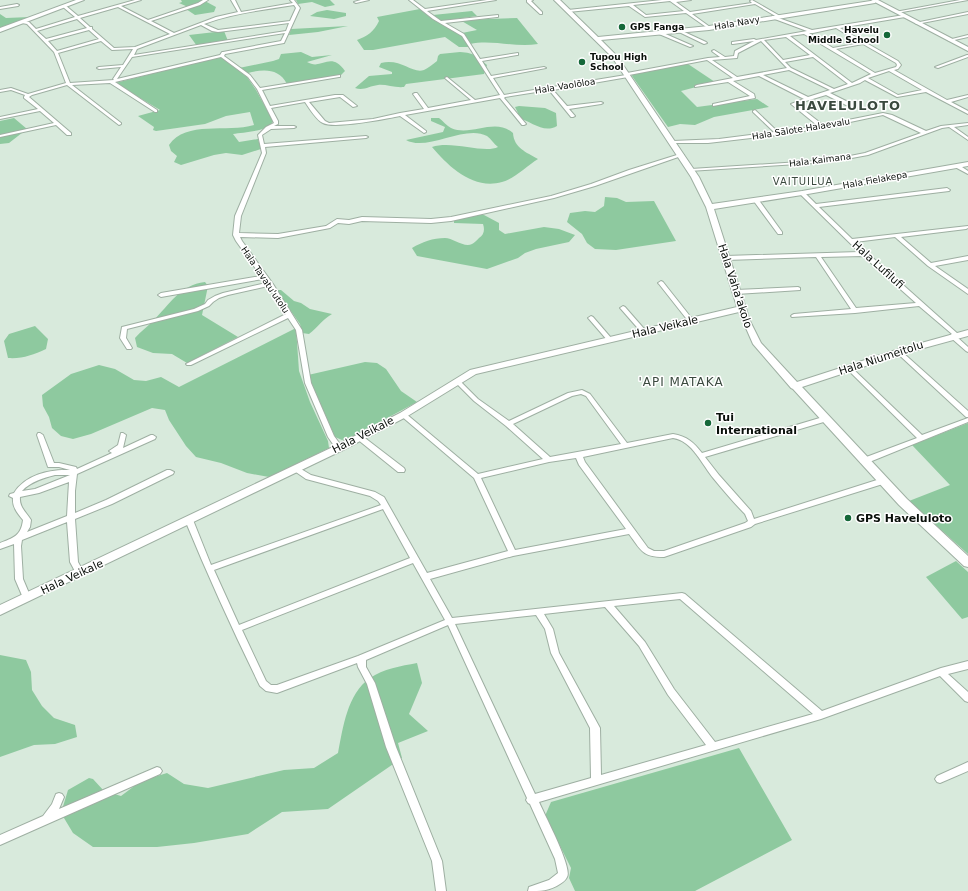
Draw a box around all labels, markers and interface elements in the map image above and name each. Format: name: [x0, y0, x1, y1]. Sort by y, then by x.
street label: Hala Navy: [713, 14, 761, 32]
marker: GPS Fanga: [617, 22, 627, 32]
place label: GPS Fanga: [630, 22, 684, 32]
place label: Havelu Middle School: [808, 25, 879, 45]
marker: Havelu Middle School: [882, 30, 892, 40]
place label: Tupou High School: [590, 52, 647, 72]
marker: Tupou High School: [577, 57, 587, 67]
street label: Hala Vaolōloa: [534, 76, 596, 96]
district label: HAVELULOTO: [795, 98, 901, 113]
street label: Hala Sālote Halaevalu: [751, 116, 851, 142]
street label: Hala Kaimana: [788, 151, 852, 169]
street label: Hala Fielakepa: [842, 169, 908, 191]
district label: VAITUILUA: [773, 176, 833, 187]
street label: Hala Lufilufi: [849, 238, 907, 292]
street label: Hala Vaha'akolo: [715, 242, 755, 330]
street label: Hala Tavatu'utolu: [239, 245, 291, 315]
street label: Hala Veikale: [631, 313, 700, 341]
street label: Hala Niumeitolu: [837, 338, 925, 378]
district label: 'API MATAKA: [638, 375, 724, 389]
place label: Tui International: [716, 411, 797, 437]
street label: Hala Veikale: [330, 414, 396, 456]
marker: Tui International: [703, 418, 713, 428]
place label: GPS Haveluloto: [856, 512, 952, 525]
marker: GPS Haveluloto: [843, 513, 853, 523]
street label: Hala Veikale: [39, 557, 106, 597]

